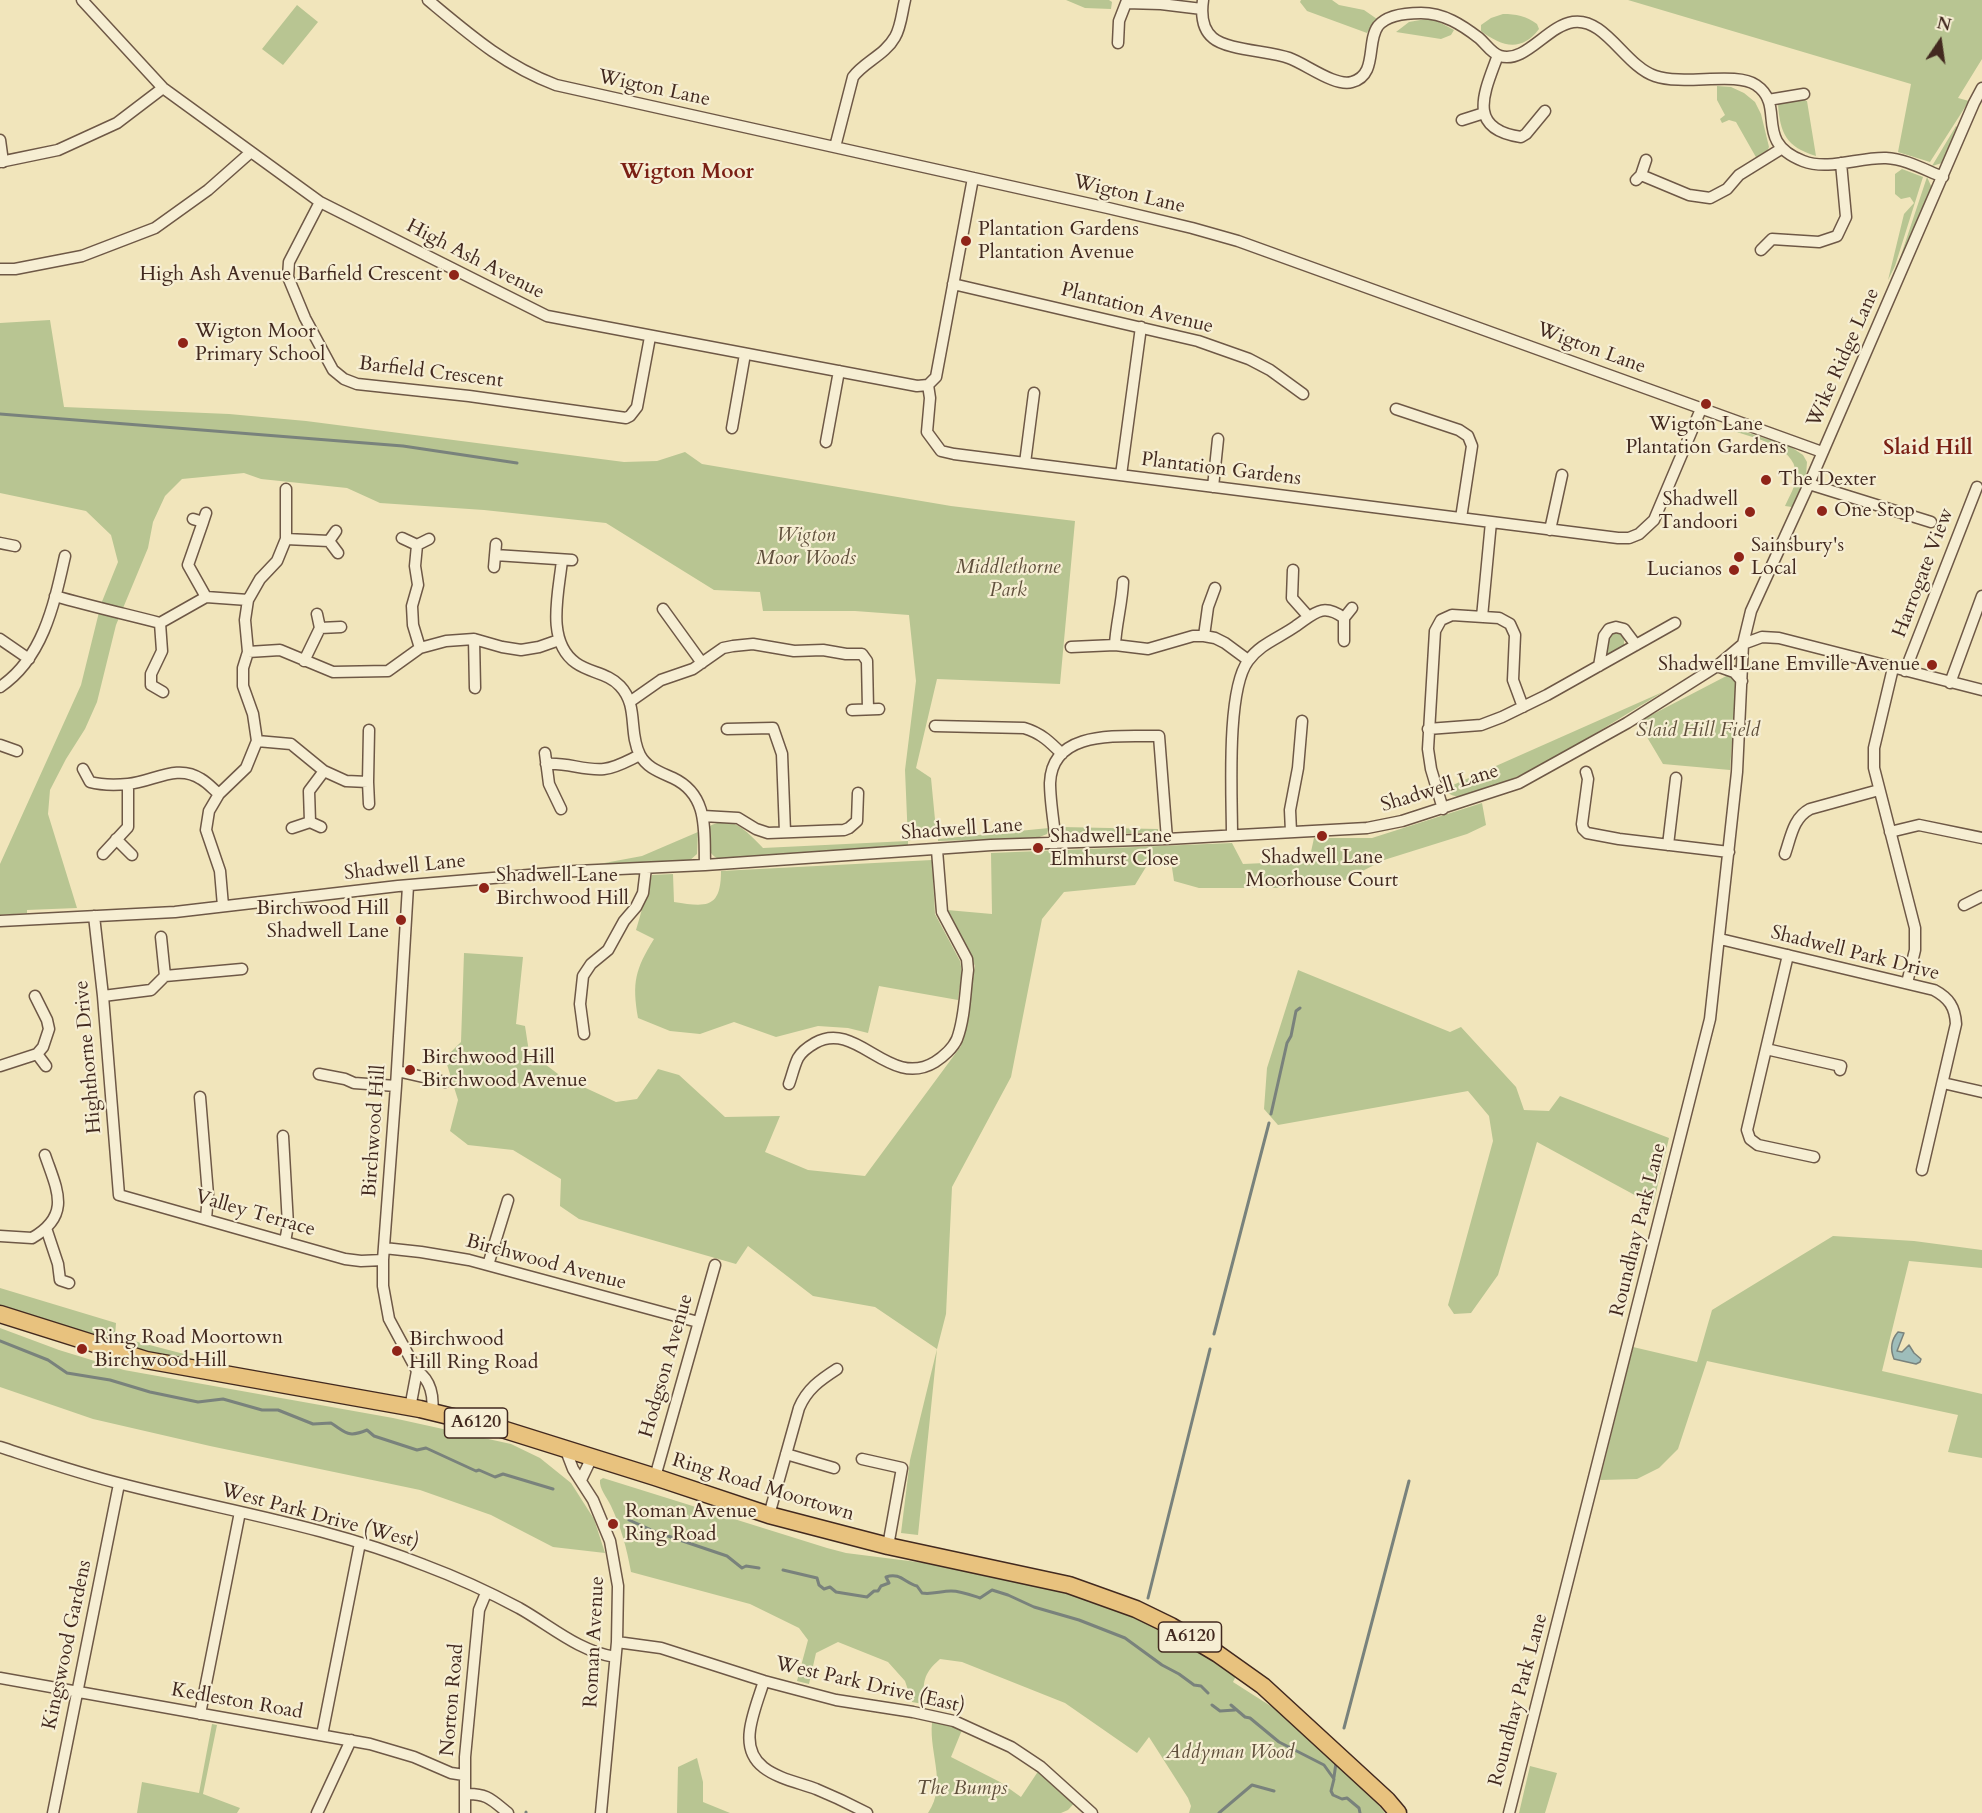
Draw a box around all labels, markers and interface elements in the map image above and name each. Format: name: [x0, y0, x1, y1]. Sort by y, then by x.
north arrow: [1910, 12, 1970, 72]
text: N: [1935, 12, 1953, 37]
street label: Wigton Lane: [596, 65, 712, 113]
district label: Wigton Moor: [620, 160, 754, 186]
street label: Wigton Lane: [1071, 170, 1187, 220]
street label: High Ash Avenue: [402, 215, 548, 305]
place label: Plantation Gardens Plantation Avenue: [978, 218, 1139, 265]
marker: Plantation Gardens Plantation Avenue: [959, 234, 973, 248]
place label: High Ash Avenue Barfield Crescent: [139, 263, 442, 287]
marker: High Ash Avenue Barfield Crescent: [447, 268, 461, 282]
street label: Plantation Avenue: [1058, 278, 1216, 340]
street label: Wike Ridge Lane: [1803, 285, 1885, 431]
street label: Wigton Lane: [1533, 318, 1649, 380]
place label: Wigton Moor Primary School: [195, 320, 325, 367]
marker: Wigton Moor Primary School: [176, 336, 190, 350]
street label: Barfield Crescent: [357, 352, 505, 394]
marker: Wigton Lane Plantation Gardens: [1699, 397, 1713, 411]
place label: Wigton Lane Plantation Gardens: [1626, 413, 1786, 460]
district label: Slaid Hill: [1883, 436, 1973, 462]
street label: Plantation Gardens: [1140, 448, 1302, 492]
place label: The Dexter: [1778, 468, 1876, 492]
marker: The Dexter: [1759, 473, 1773, 487]
place label: Shadwell Tandoori: [1658, 488, 1738, 535]
place label: One Stop: [1834, 499, 1915, 523]
marker: One Stop: [1815, 504, 1829, 518]
marker: Shadwell Tandoori: [1743, 505, 1757, 519]
street label: Harrogate View: [1888, 505, 1960, 641]
park label: Wigton Moor Woods: [756, 524, 856, 571]
place label: Sainsbury's Local: [1751, 534, 1844, 581]
marker: Sainsbury's Local: [1732, 550, 1746, 564]
park label: Middlethorne Park: [956, 556, 1060, 603]
place label: Lucianos: [1647, 558, 1722, 582]
marker: Lucianos: [1727, 563, 1741, 577]
place label: Shadwell Lane Emville Avenue: [1658, 653, 1920, 677]
marker: Shadwell Lane Emville Avenue: [1925, 658, 1939, 672]
park label: Slaid Hill Field: [1636, 719, 1760, 743]
street label: Shadwell Lane: [1378, 760, 1502, 818]
street label: Shadwell Lane: [900, 814, 1024, 846]
place label: Shadwell Lane Elmhurst Close: [1050, 825, 1179, 872]
marker: Shadwell Lane Moorhouse Court: [1315, 829, 1329, 843]
marker: Shadwell Lane Elmhurst Close: [1031, 841, 1045, 855]
place label: Shadwell Lane Moorhouse Court: [1246, 846, 1398, 893]
street label: Shadwell Lane: [343, 850, 467, 886]
place label: Shadwell Lane Birchwood Hill: [496, 864, 629, 911]
marker: Shadwell Lane Birchwood Hill: [477, 881, 491, 895]
place label: Birchwood Hill Shadwell Lane: [256, 897, 389, 944]
marker: Birchwood Hill Shadwell Lane: [394, 913, 408, 927]
street label: Shadwell Park Drive: [1768, 921, 1942, 987]
street label: Highthorne Drive: [70, 979, 108, 1135]
place label: Birchwood Hill Birchwood Avenue: [422, 1046, 587, 1093]
marker: Birchwood Hill Birchwood Avenue: [403, 1063, 417, 1077]
street label: Birchwood Hill: [358, 1064, 392, 1198]
street label: Roundhay Park Lane: [1606, 1141, 1672, 1319]
street label: Valley Terrace: [192, 1185, 318, 1243]
street label: Birchwood Avenue: [463, 1230, 629, 1296]
street label: Hodgson Avenue: [635, 1291, 699, 1441]
place label: Ring Road Moortown Birchwood Hill: [94, 1326, 283, 1373]
place label: Birchwood Hill Ring Road: [409, 1328, 538, 1375]
marker: Ring Road Moortown Birchwood Hill: [75, 1342, 89, 1356]
marker: Birchwood Hill Ring Road: [390, 1344, 404, 1358]
road number: A6120: [444, 1408, 508, 1438]
street label: Ring Road Moortown: [669, 1449, 857, 1527]
street label: West Park Drive (West): [218, 1479, 422, 1555]
place label: Roman Avenue Ring Road: [625, 1500, 757, 1547]
marker: Roman Avenue Ring Road: [606, 1517, 620, 1531]
street label: Kingswood Gardens: [38, 1558, 98, 1732]
street label: Roman Avenue: [580, 1576, 610, 1708]
street label: Roundhay Park Lane: [1484, 1611, 1554, 1789]
road number: A6120: [1158, 1622, 1222, 1652]
street label: Norton Road: [436, 1643, 470, 1757]
street label: West Park Drive (East): [773, 1653, 967, 1719]
street label: Kedleston Road: [169, 1679, 305, 1725]
park label: Addyman Wood: [1166, 1741, 1294, 1765]
park label: The Bumps: [916, 1777, 1008, 1801]

